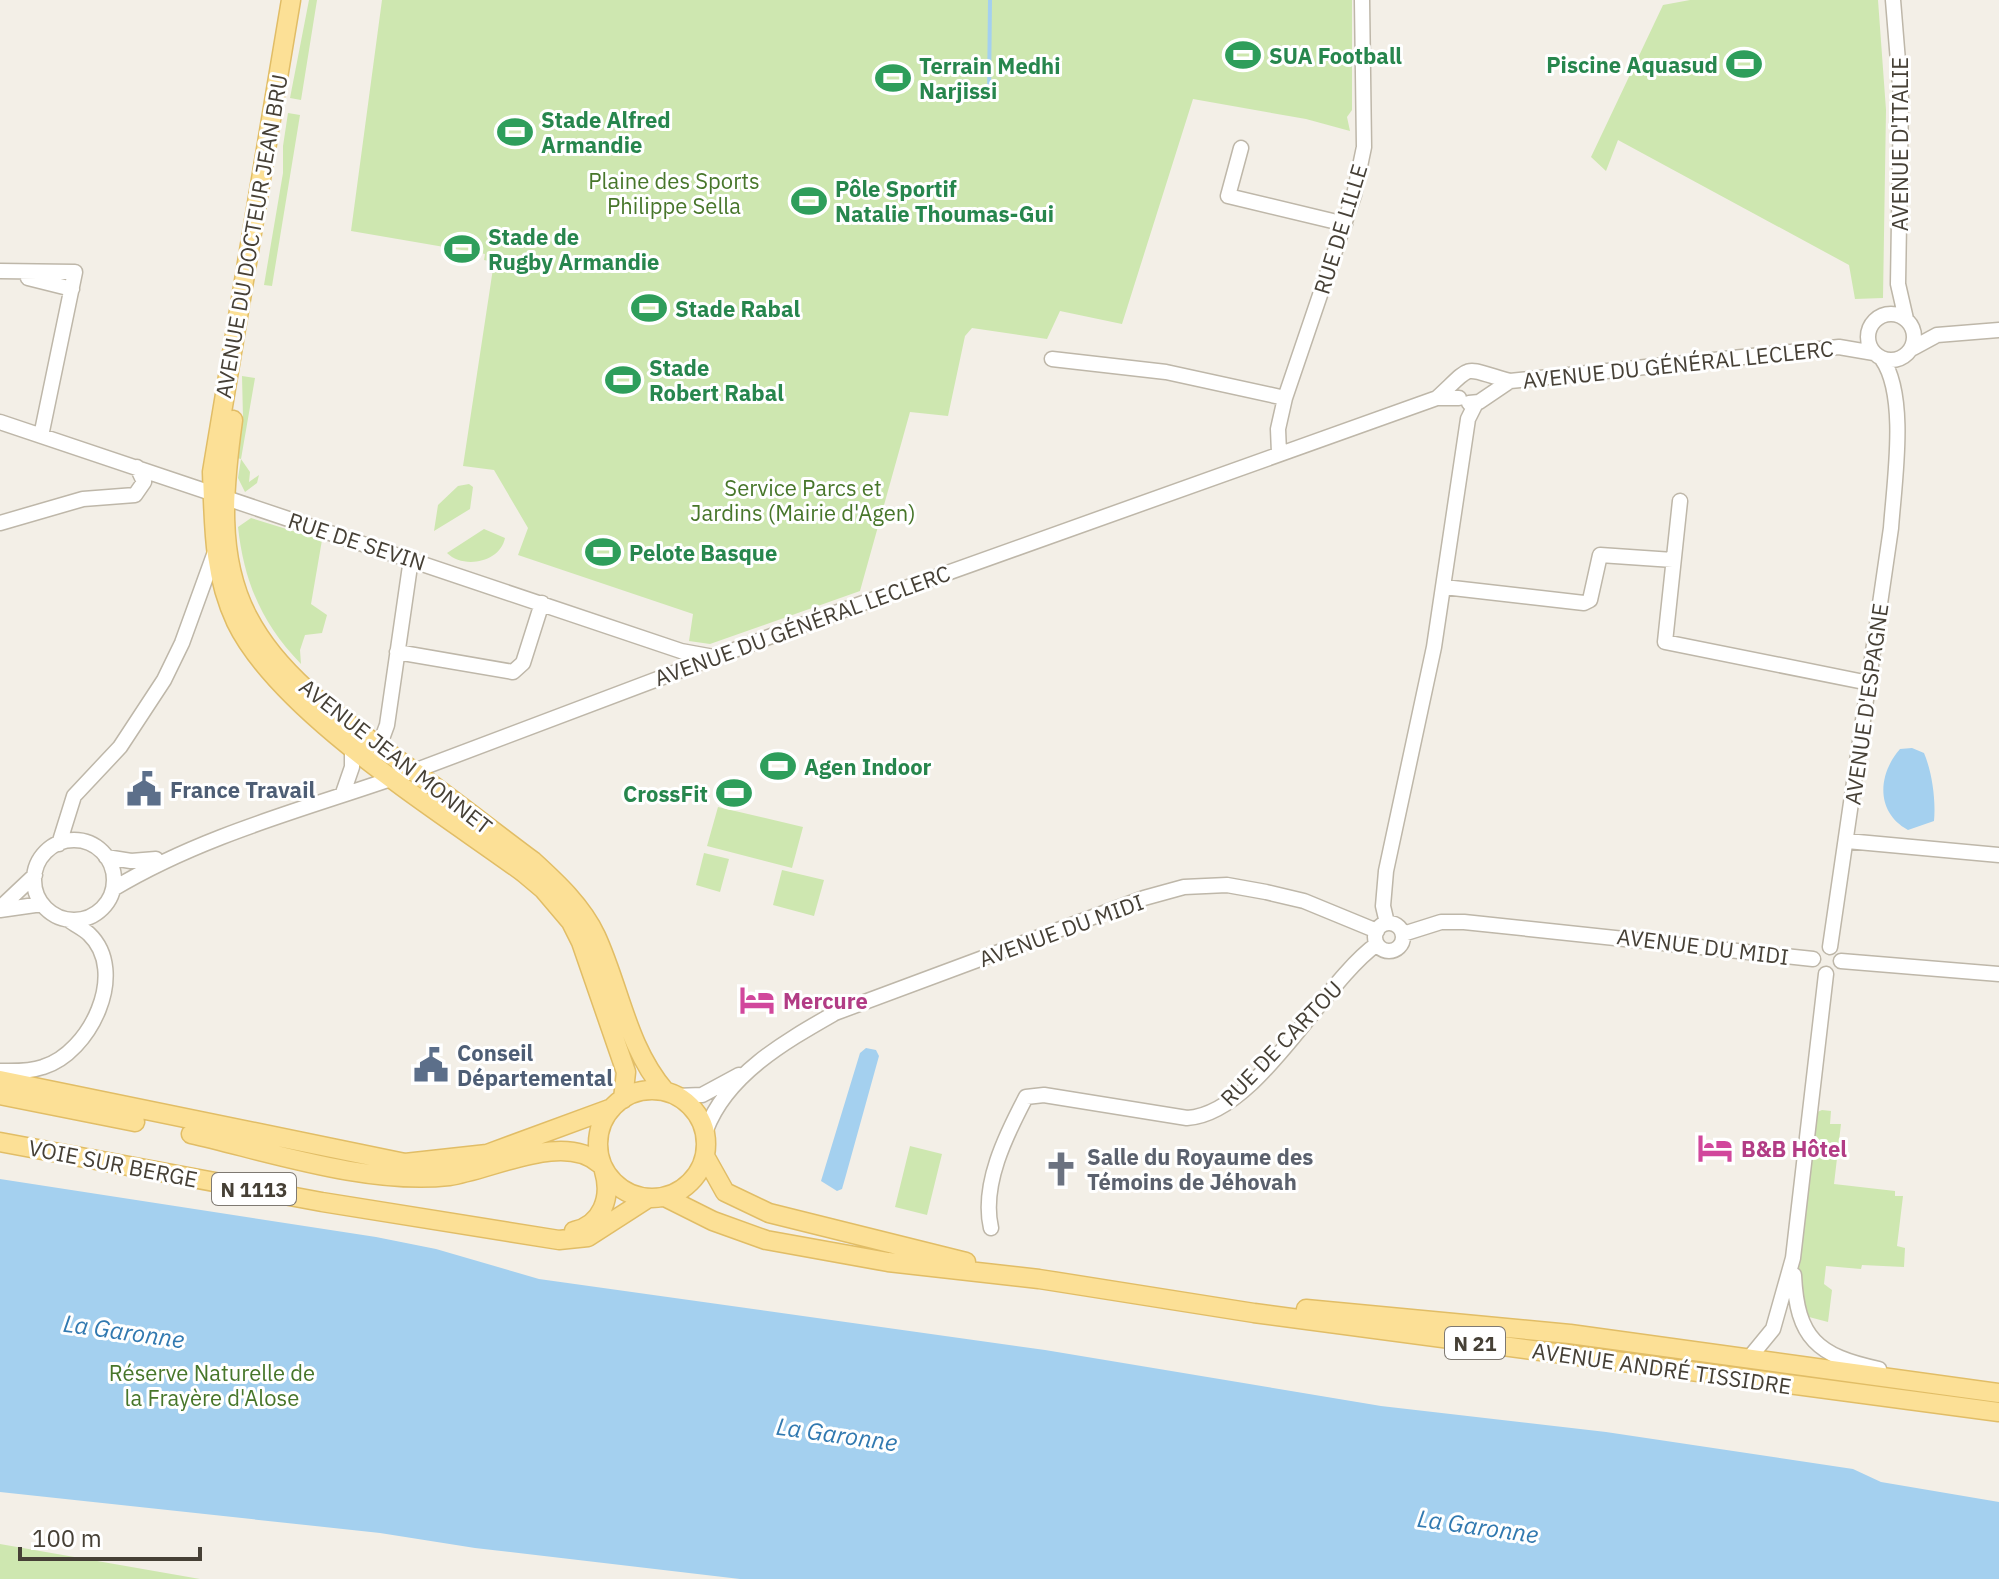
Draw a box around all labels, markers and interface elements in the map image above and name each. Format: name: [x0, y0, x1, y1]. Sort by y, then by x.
sports icon: SUA Football: [1224, 36, 1262, 74]
place label: SUA Football: [1269, 41, 1402, 70]
sports icon: Piscine Aquasud: [1725, 45, 1763, 83]
place label: Piscine Aquasud: [1546, 50, 1718, 79]
place label: Terrain Medhi Narjissi: [919, 51, 1061, 105]
street label: AVENUE D'ITALIE: [1885, 57, 1914, 231]
sports icon: Terrain Medhi Narjissi: [874, 59, 912, 97]
street label: AVENUE DU DOCTEUR JEAN BRU: [208, 72, 294, 400]
place label: Stade Alfred Armandie: [541, 105, 671, 159]
sports icon: Stade Alfred Armandie: [496, 113, 534, 151]
street label: RUE DE LILLE: [1307, 161, 1373, 297]
park label: Plaine des Sports Philippe Sella: [588, 166, 760, 220]
place label: Pôle Sportif Natalie Thoumas-Gui: [835, 174, 1054, 228]
sports icon: Pôle Sportif Natalie Thoumas-Gui: [790, 182, 828, 220]
place label: Stade de Rugby Armandie: [488, 222, 659, 276]
sports icon: Stade de Rugby Armandie: [443, 230, 481, 268]
sports icon: Stade Rabal: [630, 289, 668, 327]
place label: Stade Rabal: [675, 294, 801, 323]
street label: AVENUE DU GÉNÉRAL LECLERC: [1521, 333, 1835, 395]
place label: Stade Robert Rabal: [649, 353, 784, 407]
sports icon: Stade Robert Rabal: [604, 361, 642, 399]
park label: Service Parcs et Jardins (Mairie d'Agen): [690, 473, 916, 527]
street label: RUE DE SEVIN: [285, 505, 429, 577]
sports icon: Pelote Basque: [584, 533, 622, 571]
place label: Pelote Basque: [629, 538, 777, 567]
street label: AVENUE DU GÉNÉRAL LECLERC: [650, 558, 954, 692]
street label: AVENUE D'ESPAGNE: [1838, 601, 1894, 807]
street label: AVENUE JEAN MONNET: [294, 672, 499, 841]
sports icon: Agen Indoor: [759, 747, 797, 785]
place label: Agen Indoor: [804, 752, 932, 781]
public building icon: France Travail: [125, 770, 163, 808]
sports icon: CrossFit: [715, 774, 753, 812]
place label: France Travail: [170, 775, 315, 804]
place label: CrossFit: [623, 779, 708, 808]
street label: AVENUE DU MIDI: [975, 887, 1147, 973]
street label: AVENUE DU MIDI: [1615, 921, 1791, 971]
street label: RUE DE CARTOU: [1214, 974, 1348, 1112]
hotel icon: Mercure: [738, 981, 776, 1019]
place label: Mercure: [783, 986, 868, 1015]
place label: Conseil Départemental: [457, 1038, 613, 1092]
public building icon: Conseil Départemental: [412, 1046, 450, 1084]
hotel icon: B&B Hôtel: [1696, 1129, 1734, 1167]
street label: VOIE SUR BERGE: [26, 1132, 200, 1194]
place label: B&B Hôtel: [1741, 1134, 1847, 1163]
place label: Salle du Royaume des Témoins de Jéhovah: [1087, 1142, 1313, 1196]
church icon: Salle du Royaume des Témoins de Jéhovah: [1042, 1150, 1080, 1188]
road number: N 1113: [212, 1173, 296, 1205]
water label: La Garonne: [61, 1307, 187, 1355]
road number: N 21: [1445, 1327, 1505, 1359]
street label: AVENUE ANDRÉ TISSIDRE: [1531, 1335, 1793, 1401]
park label: Réserve Naturelle de la Frayère d'Alose: [109, 1358, 315, 1412]
water label: La Garonne: [774, 1410, 900, 1458]
water label: La Garonne: [1415, 1502, 1541, 1550]
scale bar: [20, 1511, 200, 1561]
text: 100 m: [32, 1522, 102, 1554]

